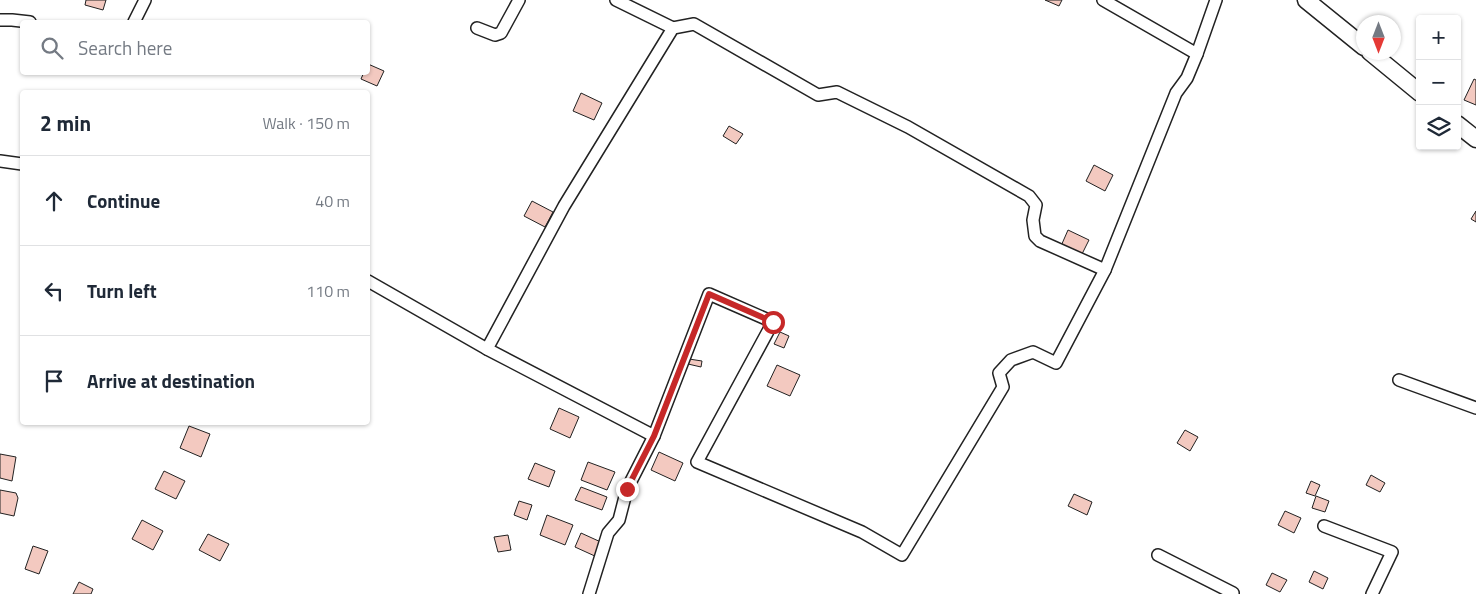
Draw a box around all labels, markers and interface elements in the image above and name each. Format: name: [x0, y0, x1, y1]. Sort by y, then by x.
north arrow: [1356, 15, 1401, 60]
map controls: [1416, 15, 1461, 150]
button: +: [1416, 15, 1461, 60]
search box: [20, 20, 370, 75]
text: Search here: [78, 33, 172, 62]
icon: search: [38, 34, 66, 62]
button: −: [1416, 60, 1461, 105]
button: layers: [1416, 105, 1461, 150]
text: 2 min: [40, 107, 91, 139]
text: Walk · 150 m: [262, 111, 350, 135]
text: Continue: [87, 186, 160, 215]
icon: ahead: [40, 187, 68, 215]
text: 40 m: [315, 189, 350, 213]
text: Turn left: [87, 276, 157, 305]
icon: left: [40, 277, 68, 305]
text: 110 m: [306, 279, 350, 303]
route start: [762, 311, 785, 334]
text: Arrive at destination: [87, 366, 255, 395]
icon: arrive: [40, 367, 68, 395]
route end: [616, 478, 639, 501]

